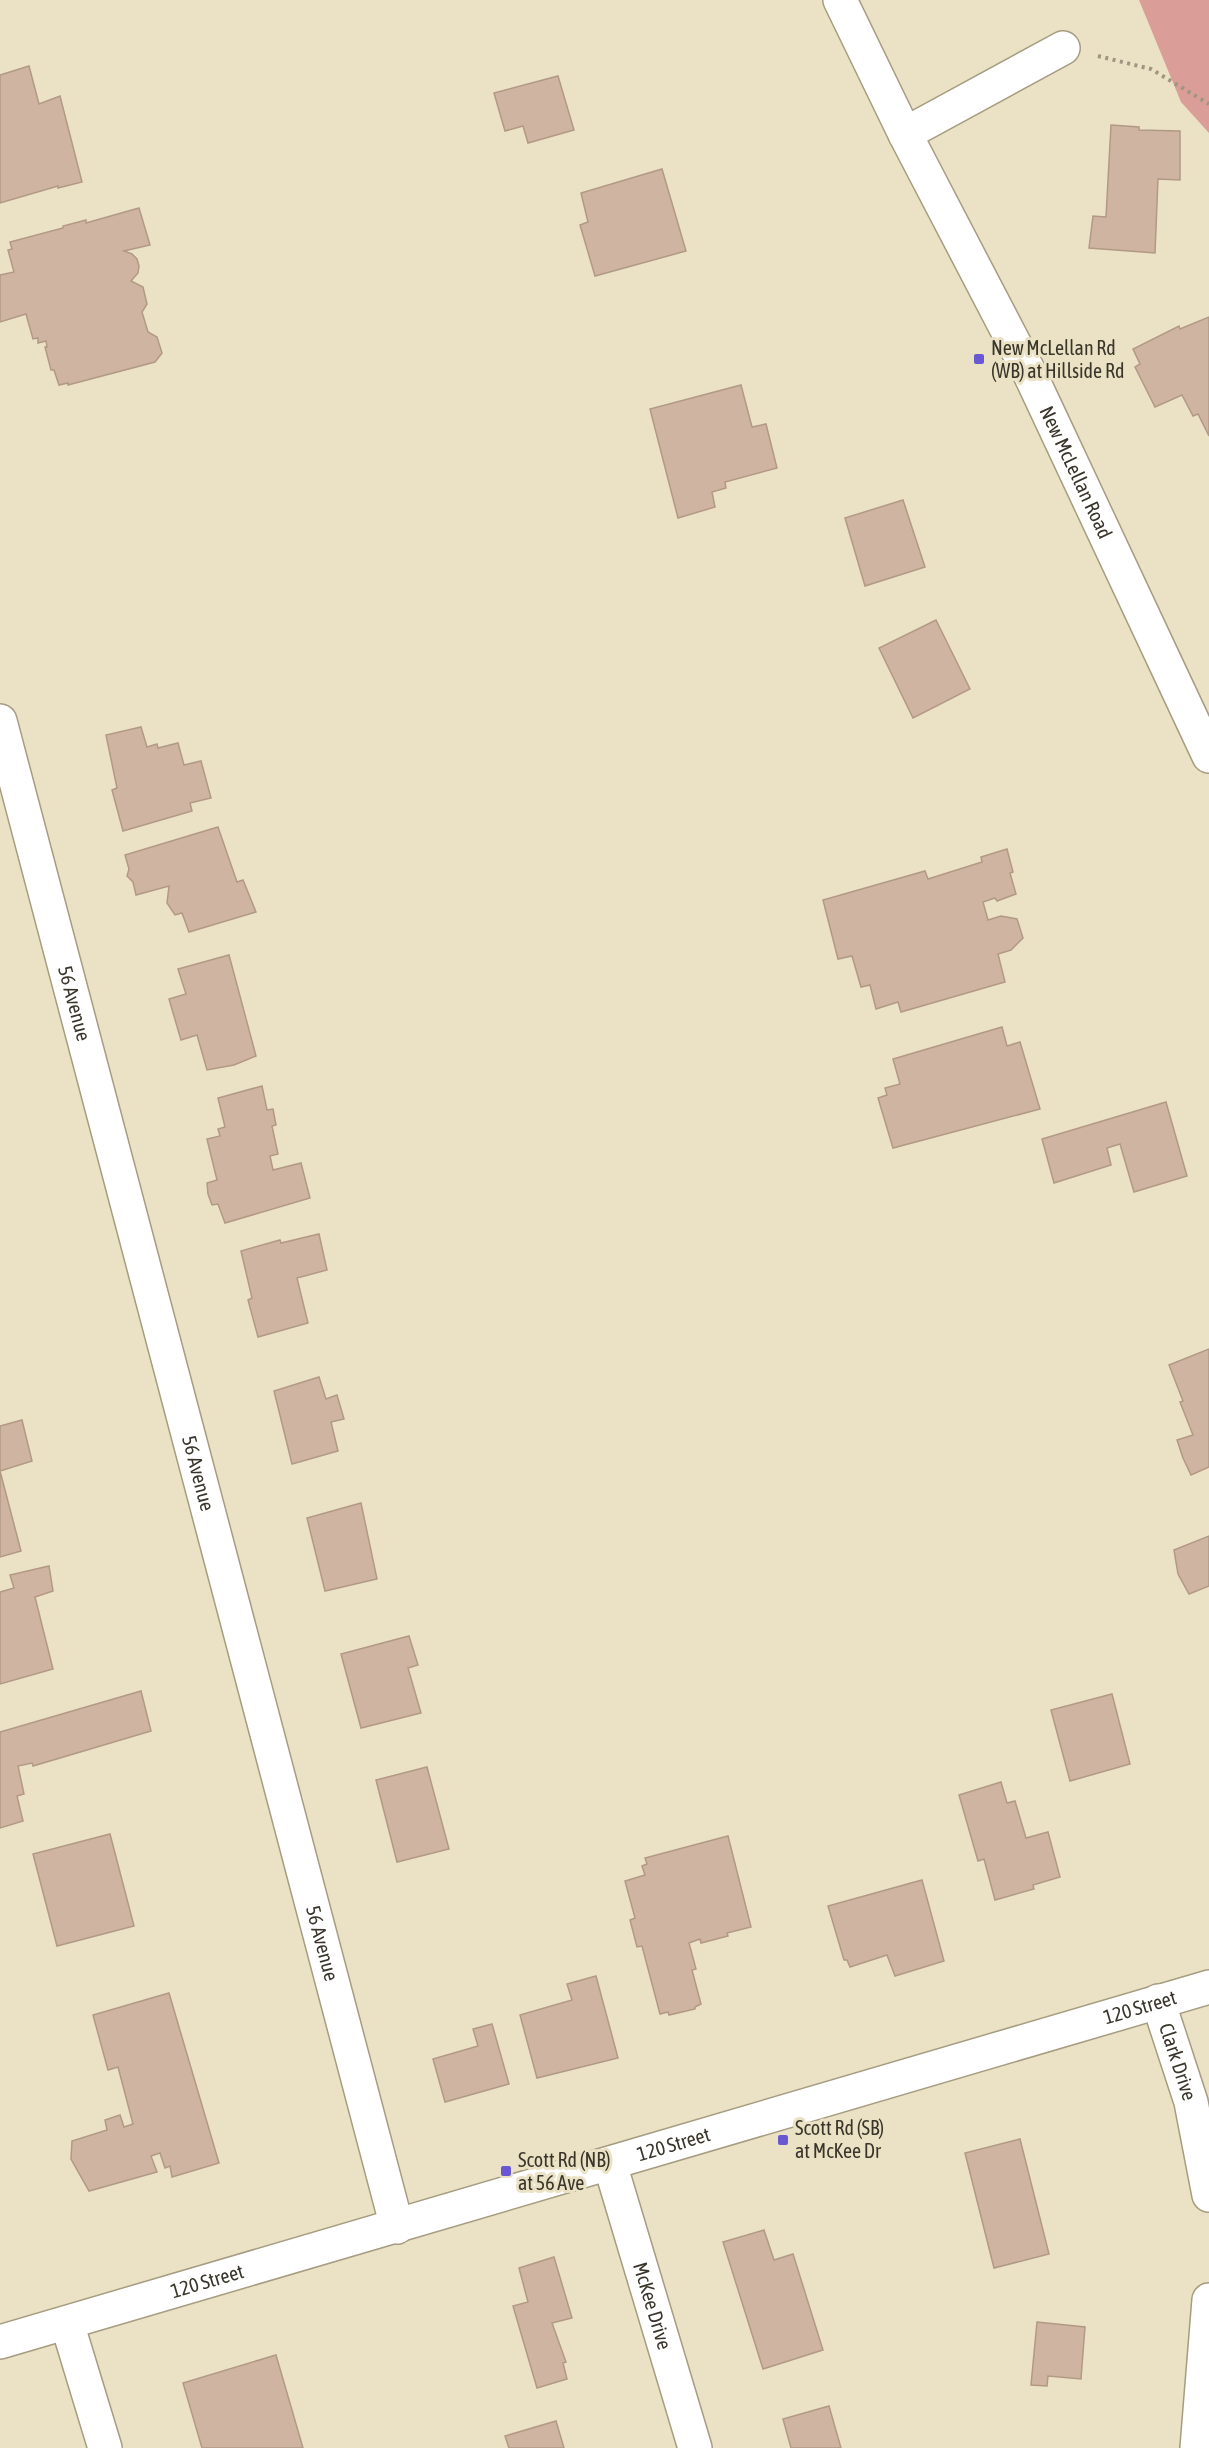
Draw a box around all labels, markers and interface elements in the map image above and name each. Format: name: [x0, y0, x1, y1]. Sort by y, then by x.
place label: New McLellan Rd (WB) at Hillside Rd: [991, 336, 1124, 382]
marker: New McLellan Rd (WB) at Hillside Rd: [972, 352, 986, 366]
street label: New McLellan Road: [1035, 402, 1117, 542]
street label: 56 Avenue: [54, 963, 96, 1043]
street label: 56 Avenue: [178, 1433, 220, 1513]
street label: 56 Avenue: [302, 1903, 344, 1983]
street label: 120 Street: [1101, 1985, 1179, 2028]
street label: Clark Drive: [1155, 2020, 1202, 2103]
place label: Scott Rd (SB) at McKee Dr: [795, 2116, 884, 2162]
street label: 120 Street: [634, 2122, 713, 2165]
marker: Scott Rd (SB) at McKee Dr: [776, 2133, 790, 2147]
place label: Scott Rd (NB) at 56 Ave: [518, 2148, 611, 2194]
marker: Scott Rd (NB) at 56 Ave: [499, 2164, 513, 2178]
street label: 120 Street: [168, 2259, 247, 2302]
street label: McKee Drive: [629, 2259, 677, 2352]

